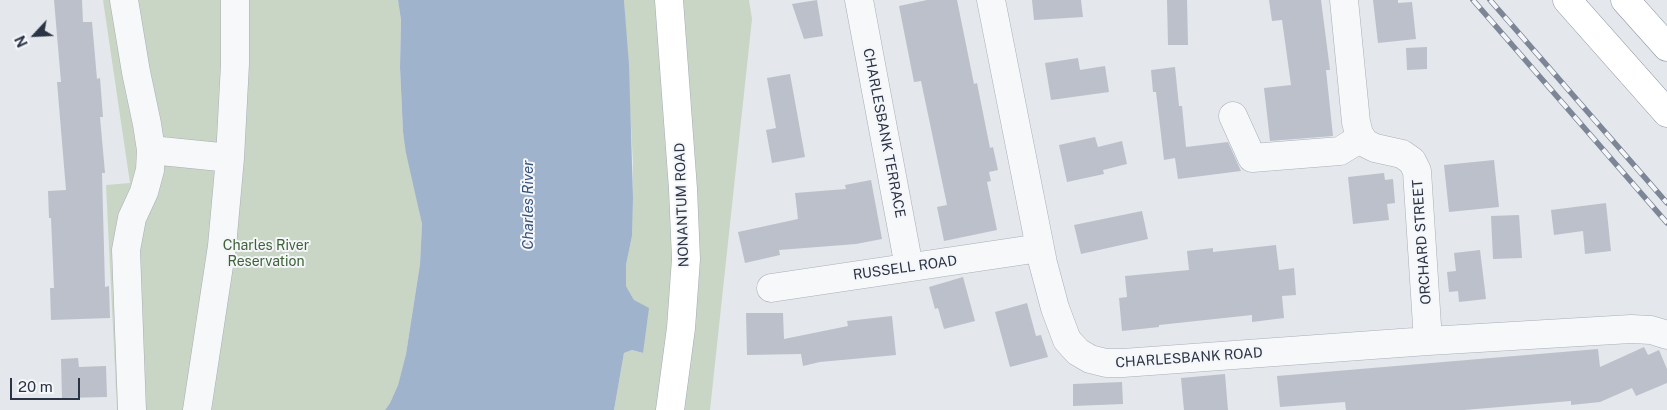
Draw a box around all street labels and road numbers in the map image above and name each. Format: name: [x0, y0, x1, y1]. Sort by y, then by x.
street label: CHARLESBANK TERRACE: [859, 47, 909, 219]
street label: NONANTUM ROAD: [671, 142, 693, 268]
street label: ORCHARD STREET: [1409, 179, 1435, 305]
street label: RUSSELL ROAD: [852, 252, 958, 284]
street label: CHARLESBANK ROAD: [1115, 344, 1263, 372]

